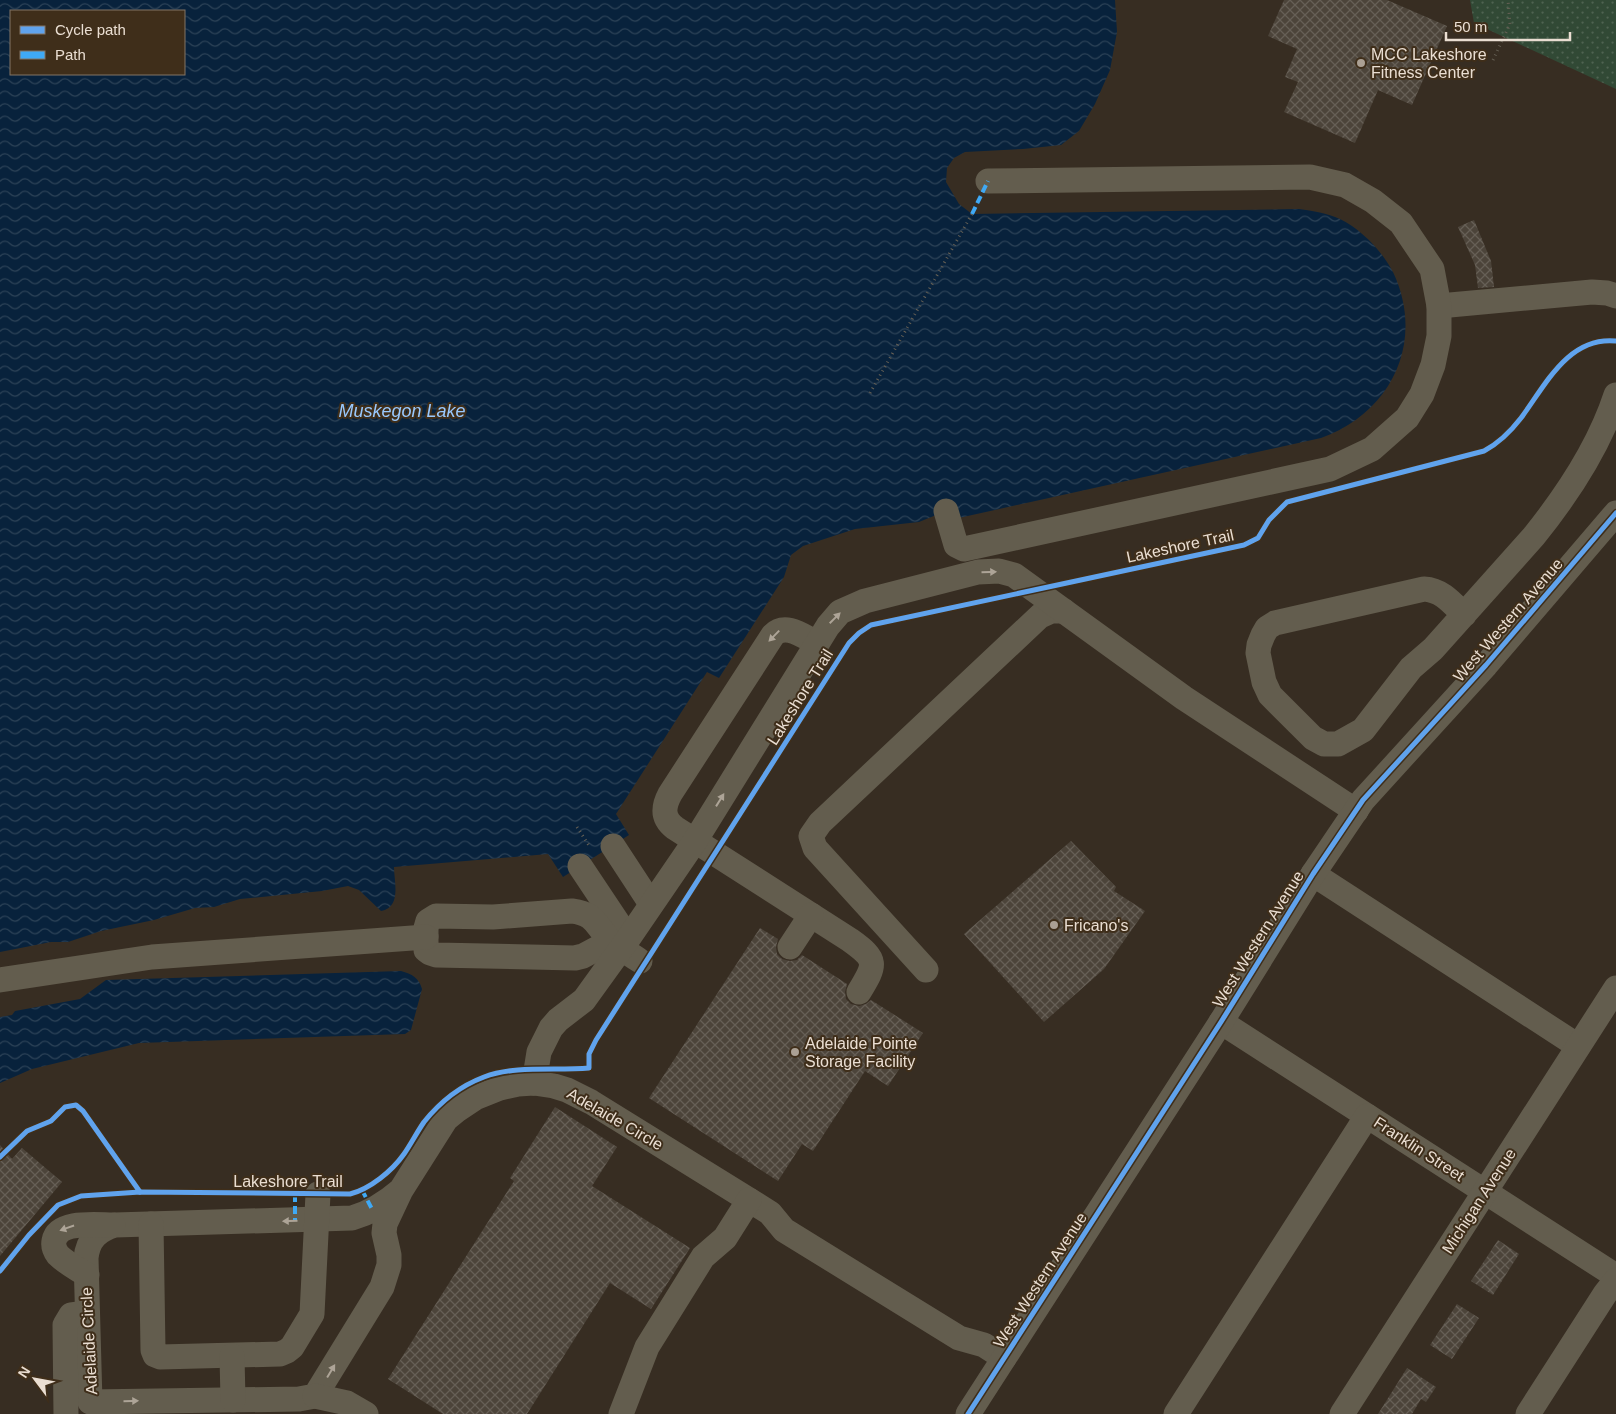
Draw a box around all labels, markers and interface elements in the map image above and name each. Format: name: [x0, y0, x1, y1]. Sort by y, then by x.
legend: [10, 10, 185, 75]
scale bar: [1446, 10, 1570, 42]
text: 50 m: [1454, 18, 1487, 35]
text: Cycle path: [55, 21, 126, 38]
text: Path: [55, 46, 86, 63]
place label: MCC Lakeshore Fitness Center: [1371, 46, 1487, 81]
marker: MCC Lakeshore Fitness Center: [1355, 57, 1367, 69]
water label: Muskegon Lake: [338, 401, 466, 421]
street label: Lakeshore Trail: [1125, 526, 1235, 566]
street label: West Western Avenue: [1450, 555, 1566, 685]
one-way arrow: [981, 567, 997, 575]
one-way arrow: [829, 612, 841, 624]
one-way arrow: [769, 630, 780, 642]
street label: Lakeshore Trail: [764, 646, 836, 748]
one-way arrow: [716, 793, 725, 806]
street label: West Western Avenue: [1209, 868, 1307, 1010]
place label: Fricano's: [1064, 917, 1128, 934]
marker: Fricano's: [1048, 919, 1060, 931]
place label: Adelaide Pointe Storage Facility: [805, 1035, 917, 1070]
marker: Adelaide Pointe Storage Facility: [789, 1046, 801, 1058]
street label: Adelaide Circle: [564, 1085, 666, 1153]
street label: Franklin Street: [1371, 1114, 1468, 1185]
street label: Michigan Avenue: [1439, 1145, 1519, 1257]
street label: Lakeshore Trail: [233, 1173, 343, 1190]
street label: West Western Avenue: [990, 1209, 1090, 1351]
one-way arrow: [282, 1217, 298, 1225]
one-way arrow: [59, 1225, 74, 1233]
street label: Adelaide Circle: [78, 1287, 100, 1395]
north arrow: [10, 1354, 60, 1404]
text: N: [15, 1364, 33, 1381]
one-way arrow: [326, 1364, 336, 1377]
one-way arrow: [123, 1397, 139, 1405]

